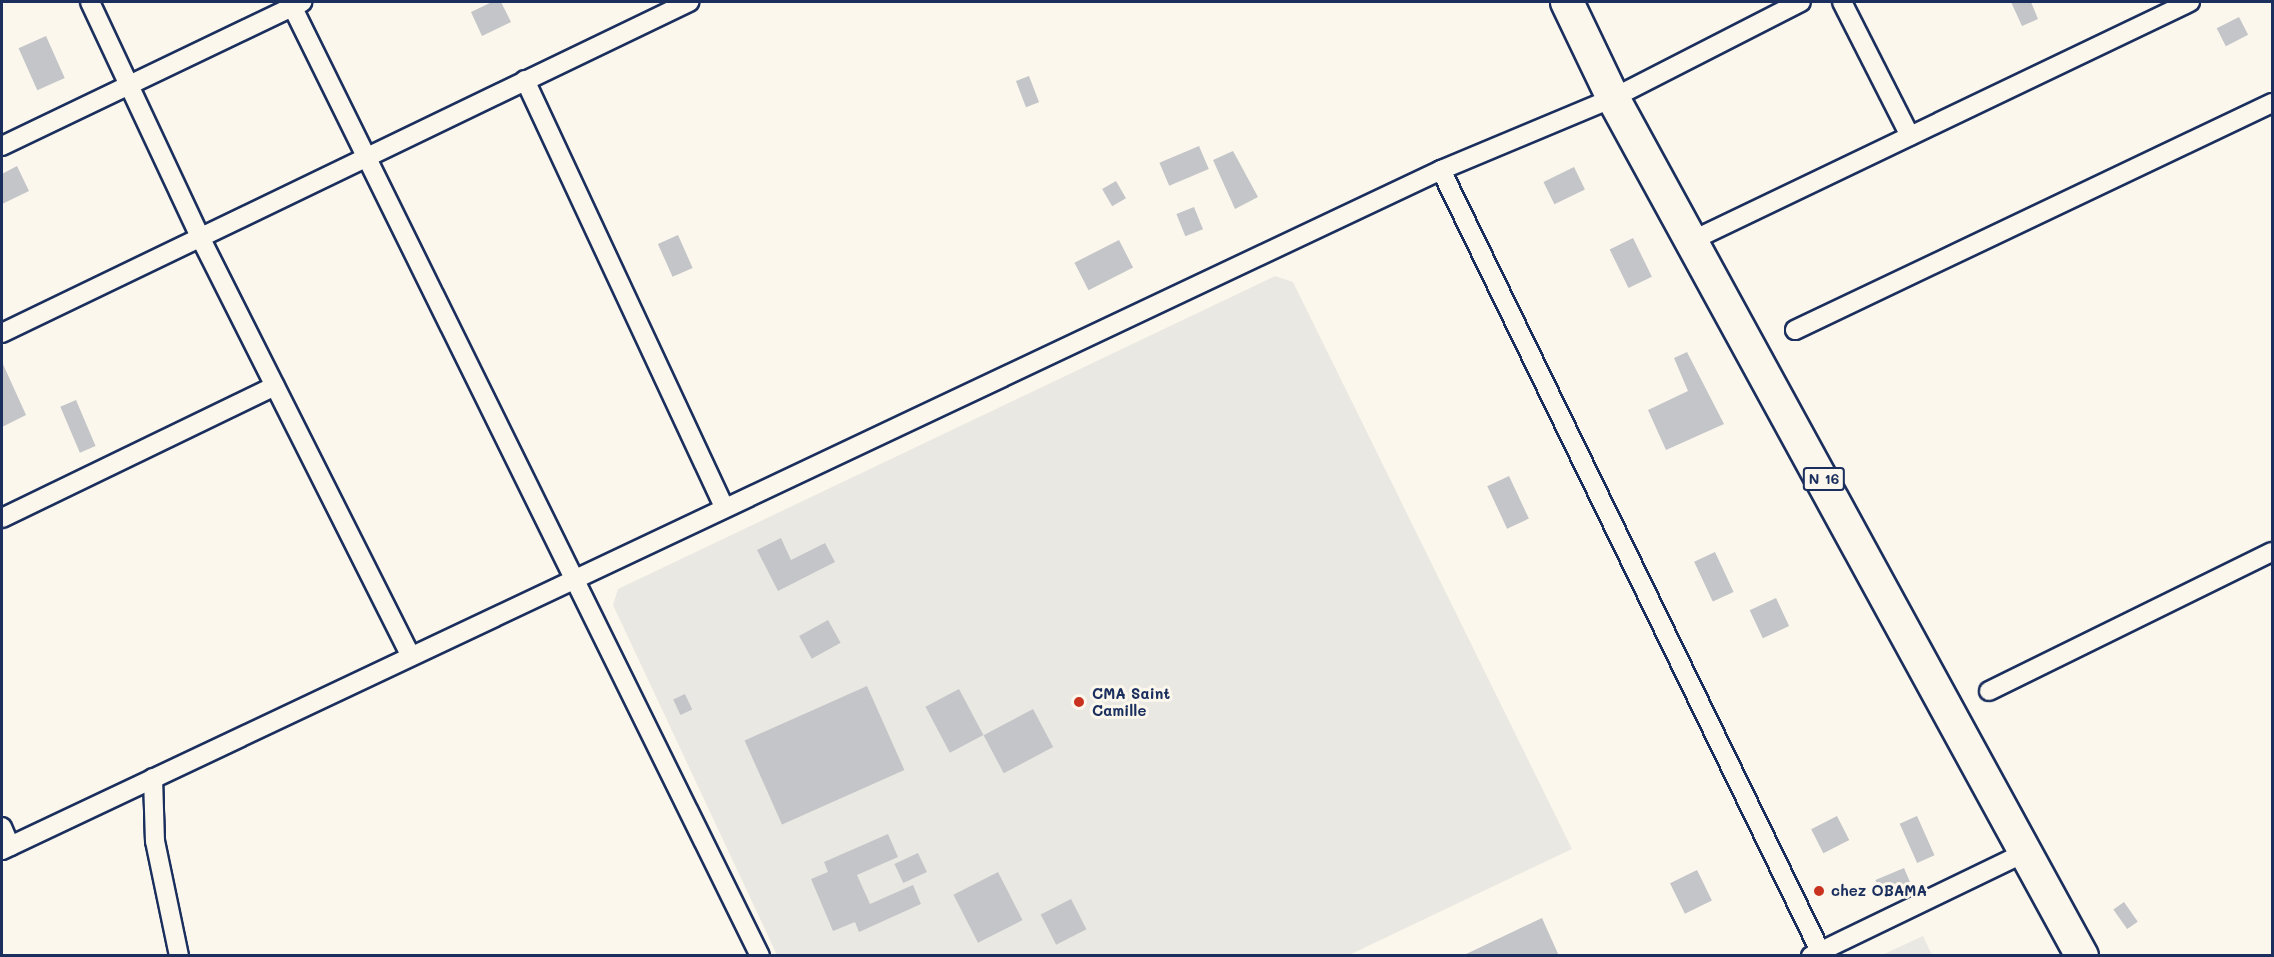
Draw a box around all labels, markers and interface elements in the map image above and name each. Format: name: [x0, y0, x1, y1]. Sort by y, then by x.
road number: N 16: [1802, 468, 1846, 490]
place label: CMA Saint Camille: [1092, 684, 1170, 719]
marker: CMA Saint Camille: [1070, 693, 1088, 711]
place label: chez OBAMA: [1831, 882, 1927, 900]
marker: chez OBAMA: [1812, 884, 1826, 898]

